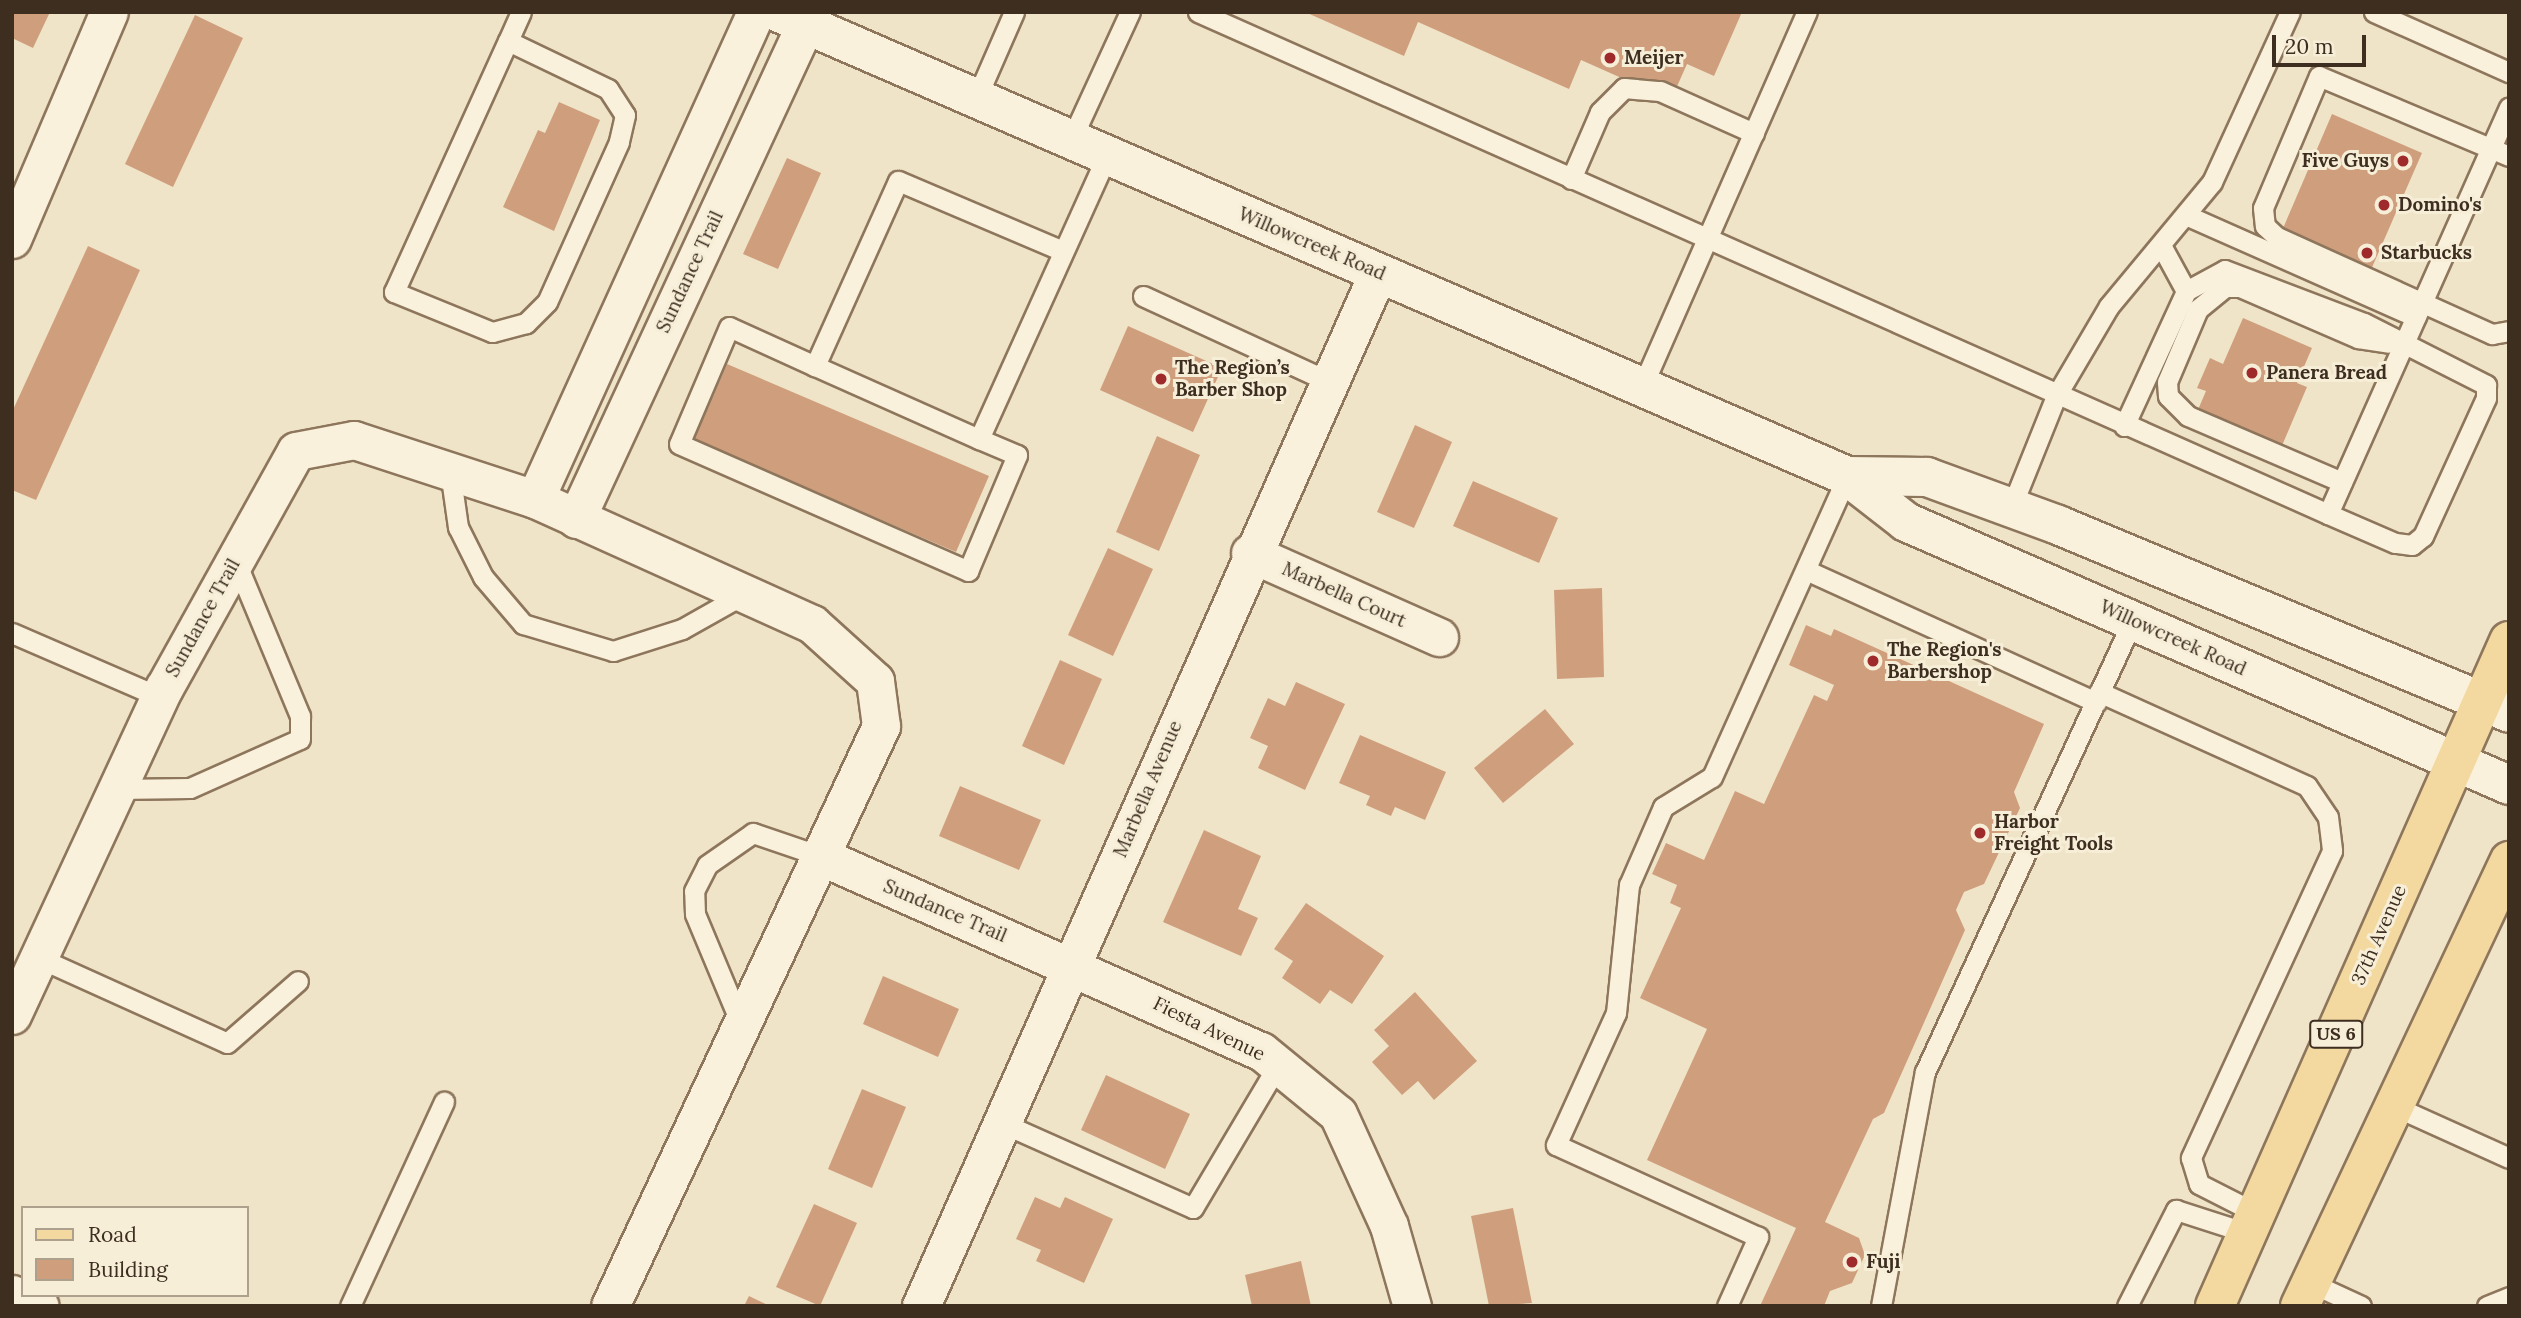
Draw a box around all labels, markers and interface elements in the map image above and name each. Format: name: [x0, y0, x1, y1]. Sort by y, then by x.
scale bar: [2276, 21, 2370, 65]
text: 20 m: [2285, 33, 2334, 60]
place label: Meijer: [1624, 47, 1684, 69]
marker: Meijer: [1602, 50, 1618, 66]
place label: Five Guys: [2301, 150, 2389, 172]
marker: Five Guys: [2395, 153, 2411, 169]
place label: Domino's: [2398, 194, 2482, 216]
marker: Domino's: [2376, 197, 2392, 213]
street label: Willowcreek Road: [1235, 203, 1389, 285]
street label: Sundance Trail: [652, 207, 728, 337]
place label: Starbucks: [2381, 242, 2472, 264]
marker: Starbucks: [2359, 245, 2375, 261]
place label: The Region’s Barber Shop: [1175, 357, 1290, 401]
place label: Panera Bread: [2266, 362, 2387, 384]
marker: Panera Bread: [2244, 365, 2260, 381]
marker: The Region’s Barber Shop: [1153, 371, 1169, 387]
street label: Sundance Trail: [161, 555, 245, 681]
street label: Marbella Court: [1278, 557, 1410, 633]
street label: Willowcreek Road: [2096, 595, 2250, 681]
place label: The Region's Barbershop: [1887, 639, 2001, 683]
marker: The Region's Barbershop: [1865, 653, 1881, 669]
street label: Marbella Avenue: [1109, 717, 1187, 861]
place label: Harbor Freight Tools: [1994, 811, 2113, 855]
marker: Harbor Freight Tools: [1972, 825, 1988, 841]
street label: Sundance Trail: [880, 875, 1010, 947]
street label: 37th Avenue: [2347, 881, 2411, 989]
street label: Fiesta Avenue: [1149, 992, 1269, 1066]
road number: US 6: [2308, 1020, 2364, 1049]
legend: [21, 1206, 248, 1297]
text: Road: [88, 1221, 137, 1248]
place label: Fuji: [1866, 1251, 1900, 1273]
marker: Fuji: [1844, 1254, 1860, 1270]
text: Building: [88, 1256, 168, 1283]

